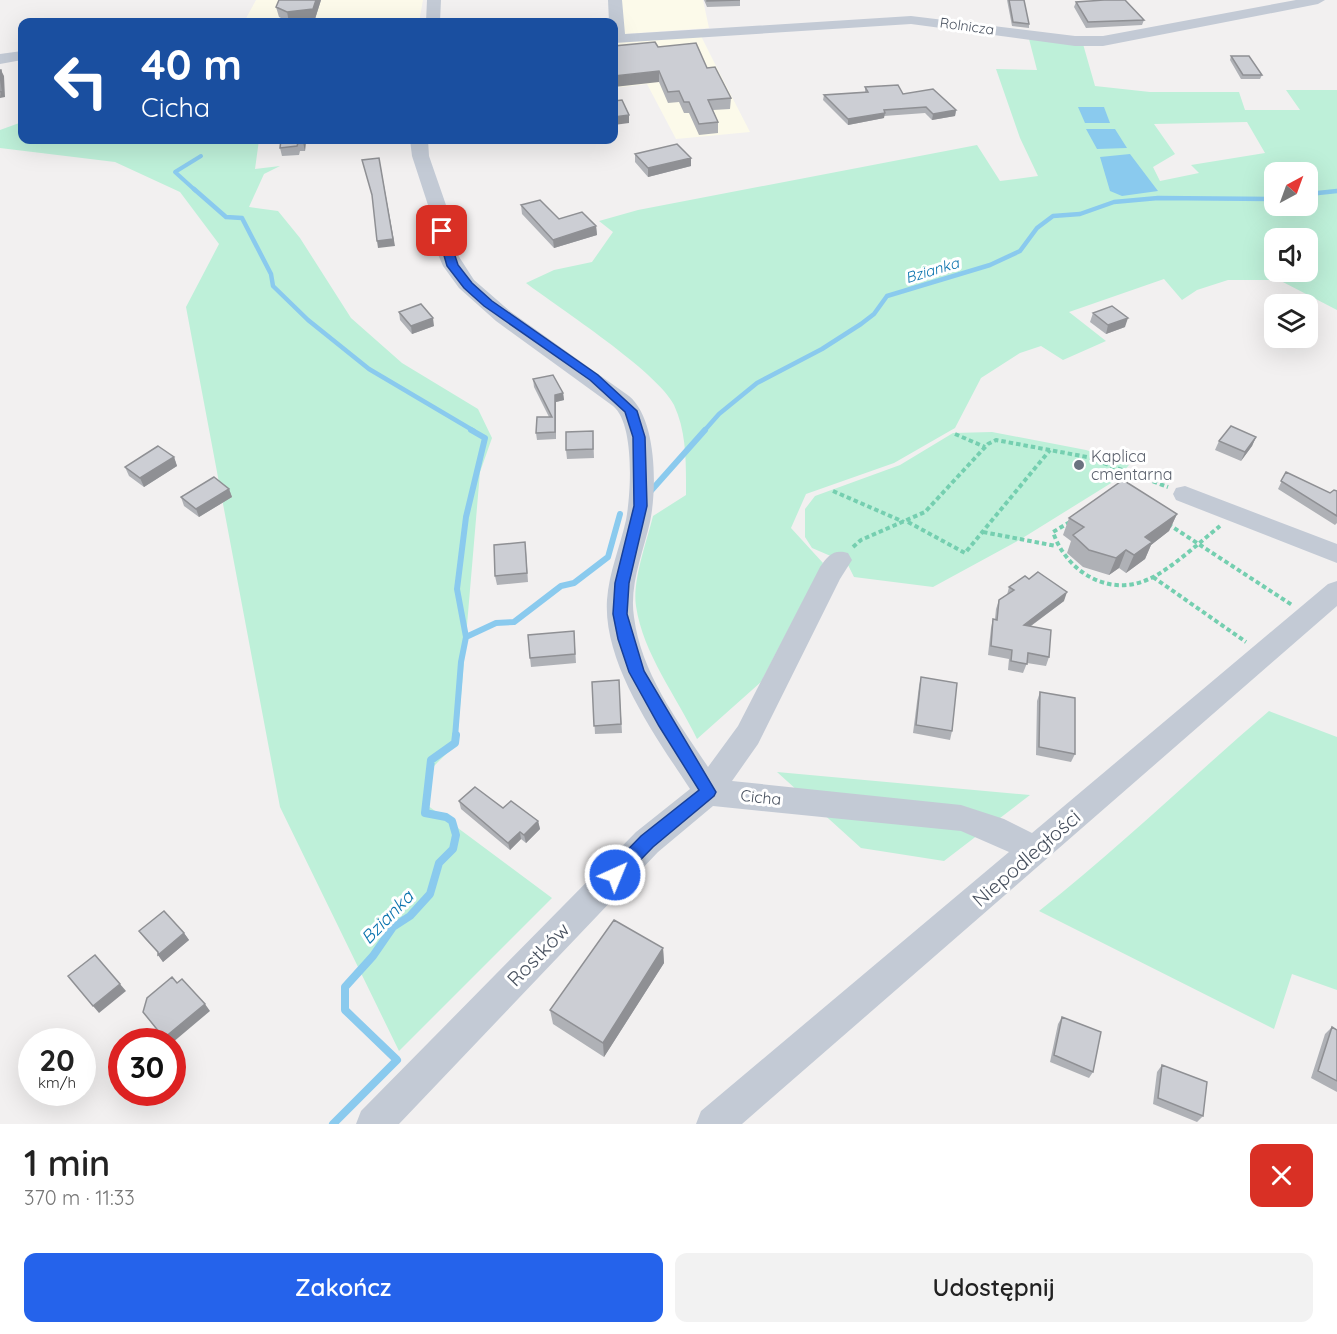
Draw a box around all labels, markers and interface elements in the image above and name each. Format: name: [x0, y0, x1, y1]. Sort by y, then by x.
street label: Rolnicza: [939, 13, 995, 39]
text: 40 m: [141, 38, 242, 91]
icon: left: [42, 42, 120, 120]
text: Cicha: [141, 90, 210, 124]
north arrow: [1264, 162, 1318, 216]
map controls: [1264, 162, 1318, 348]
pin: [416, 205, 467, 256]
icon: arrive: [425, 214, 458, 247]
button: sound: [1264, 228, 1318, 282]
water label: Bzianka: [903, 253, 962, 287]
button: layers: [1264, 294, 1318, 348]
place label: Kaplica cmentarna: [1091, 446, 1172, 484]
marker: Kaplica cmentarna: [1072, 458, 1086, 472]
street label: Cicha: [740, 785, 782, 809]
street label: Niepodległości: [967, 804, 1085, 912]
position arrow: [583, 843, 647, 907]
water label: Bzianka: [356, 885, 419, 949]
street label: Rostków: [501, 917, 575, 991]
speed limit sign: 30: [108, 1028, 186, 1106]
text: 20: [39, 1041, 75, 1079]
text: km/h: [38, 1073, 76, 1092]
text: 1 min: [24, 1140, 110, 1185]
button: close: [1250, 1144, 1313, 1207]
text: 370 m · 11:33: [24, 1185, 135, 1210]
button: Zakończ: [24, 1253, 663, 1322]
button: Udostępnij: [675, 1253, 1313, 1322]

